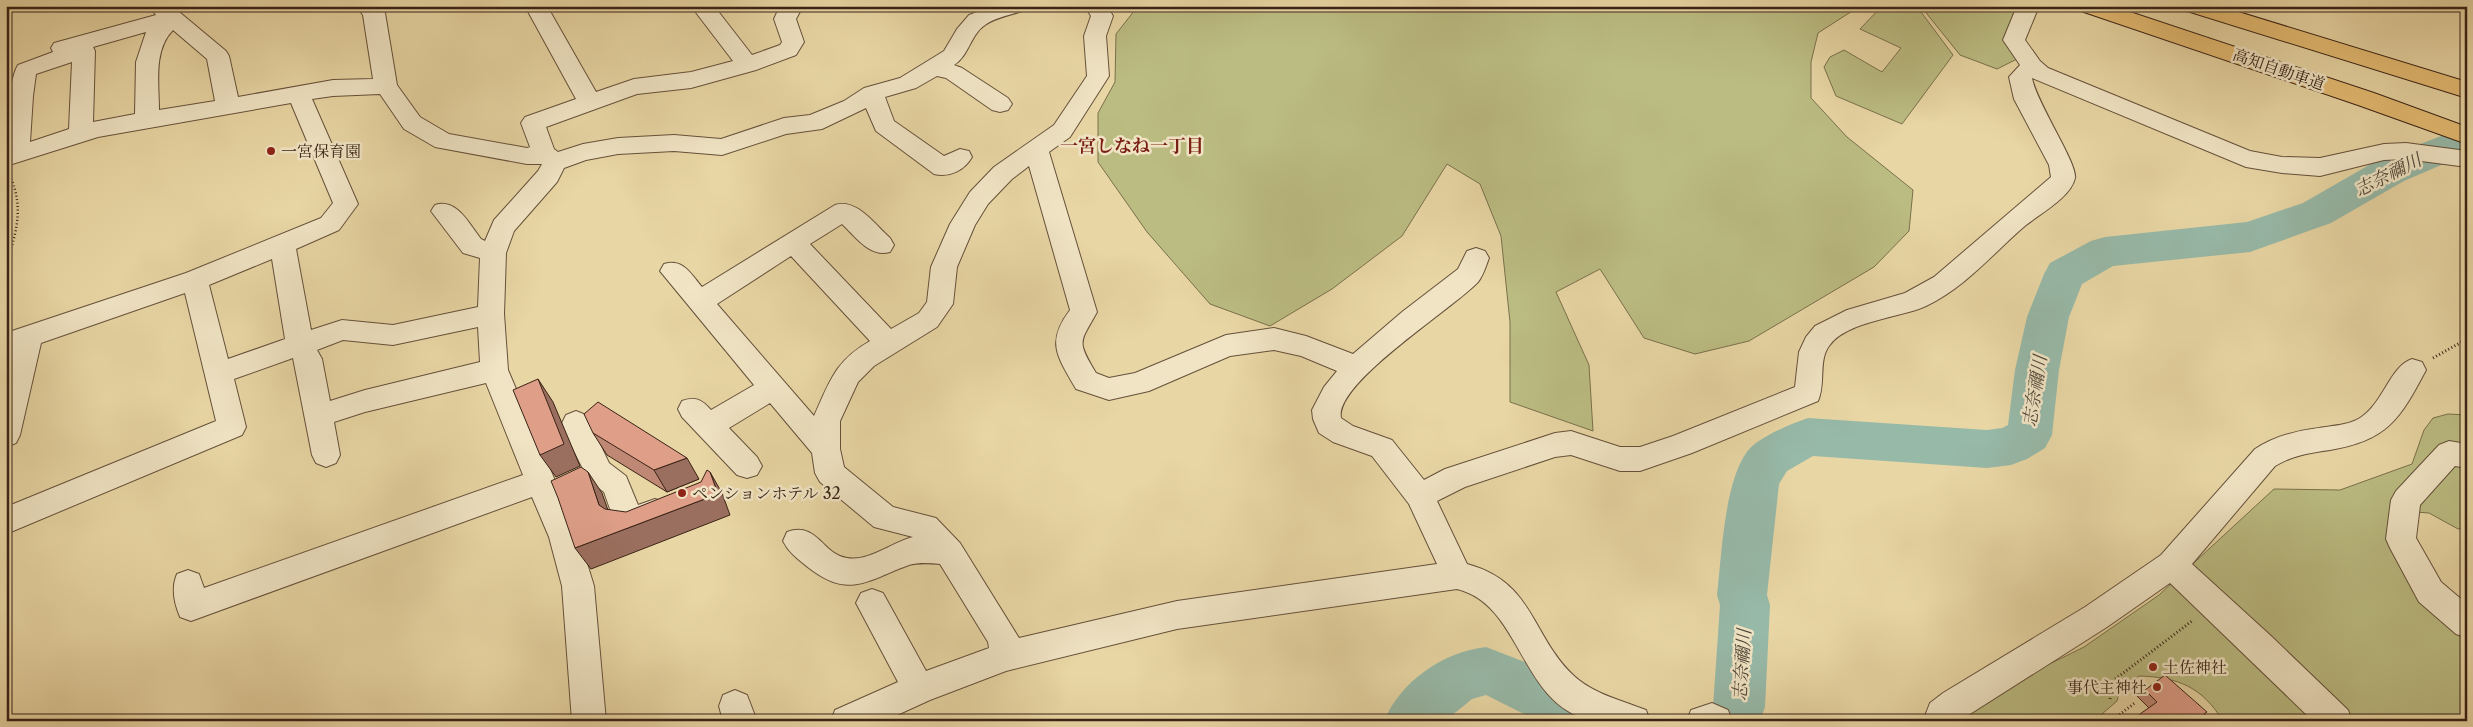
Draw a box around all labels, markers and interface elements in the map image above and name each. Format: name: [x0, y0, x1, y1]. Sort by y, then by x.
street label: 高知自動車道: [2230, 44, 2328, 94]
district label: 一宮しなね一丁目: [1060, 135, 1204, 157]
place label: 一宮保育園: [281, 141, 361, 161]
marker: 一宮保育園: [265, 145, 277, 157]
water label: 志奈禰川: [2351, 148, 2427, 201]
water label: 志奈禰川: [2019, 352, 2052, 428]
place label: ペンションホテル 32: [692, 483, 841, 503]
marker: ペンションホテル 32: [676, 487, 688, 499]
water label: 志奈禰川: [1729, 626, 1756, 702]
place label: 土佐神社: [2163, 657, 2227, 677]
marker: 土佐神社: [2147, 661, 2159, 673]
place label: 事代主神社: [2067, 677, 2147, 697]
marker: 事代主神社: [2151, 681, 2163, 693]

